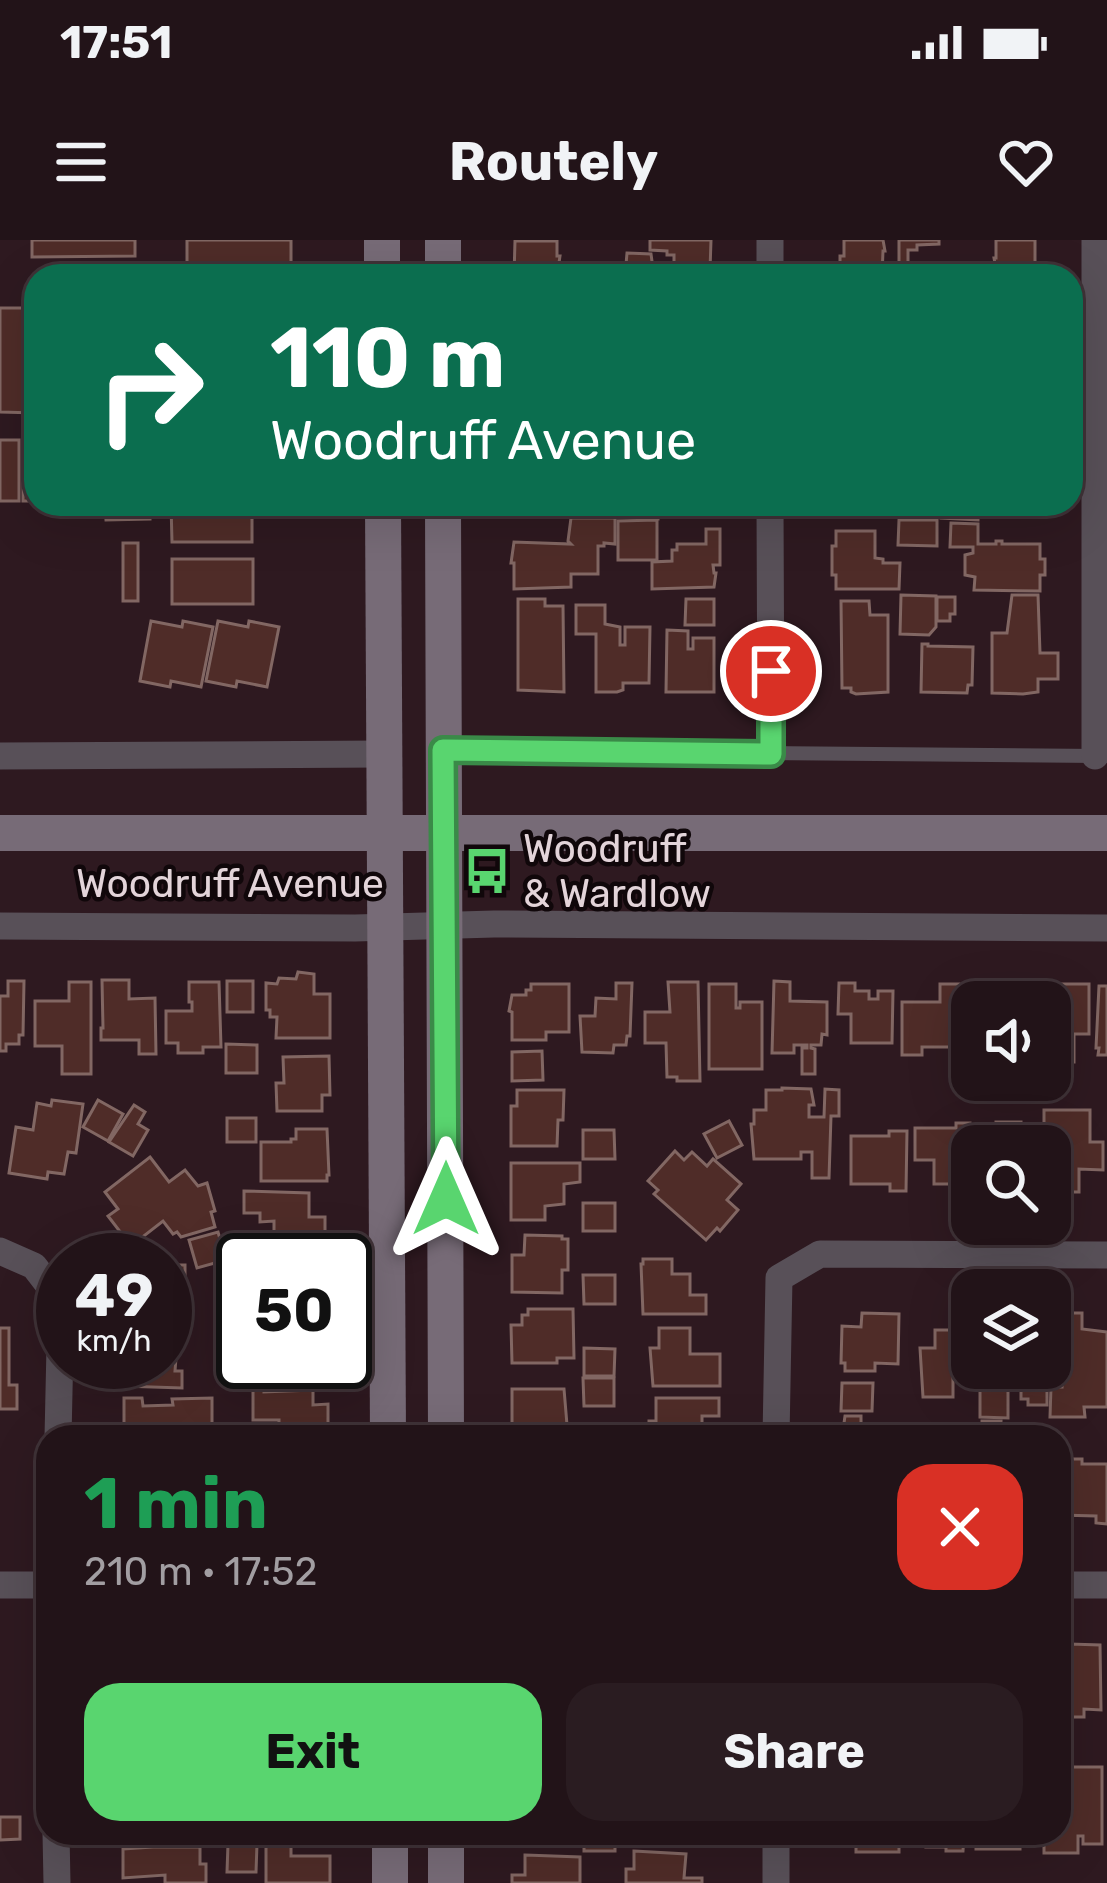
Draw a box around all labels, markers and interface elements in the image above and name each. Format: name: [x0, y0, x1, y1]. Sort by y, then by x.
text: 17:51: [60, 16, 172, 69]
icon: menu: [48, 129, 114, 195]
icon: heart: [993, 129, 1059, 195]
text: Routely: [449, 130, 658, 194]
text: 110 m: [270, 308, 505, 408]
icon: right: [72, 312, 228, 468]
text: Woodruff Avenue: [270, 409, 696, 473]
pin: [720, 620, 822, 722]
icon: arrive: [738, 638, 804, 704]
place label: Woodruff & Wardlow: [523, 826, 711, 917]
bus stop icon: Woodruff & Wardlow: [462, 846, 512, 896]
street label: Woodruff Avenue: [76, 861, 384, 907]
map controls: [951, 981, 1071, 1389]
button: sound: [951, 981, 1071, 1101]
button: search: [951, 1125, 1071, 1245]
position arrow: [383, 1136, 509, 1262]
speed limit sign: 50: [216, 1233, 372, 1389]
text: 49: [74, 1260, 154, 1331]
button: layers: [951, 1269, 1071, 1389]
text: km/h: [77, 1323, 151, 1359]
text: 1 min: [84, 1461, 268, 1546]
button: close: [897, 1464, 1023, 1590]
text: 210 m · 17:52: [84, 1549, 317, 1595]
button: Exit: [84, 1683, 542, 1821]
button: Share: [566, 1683, 1023, 1821]

